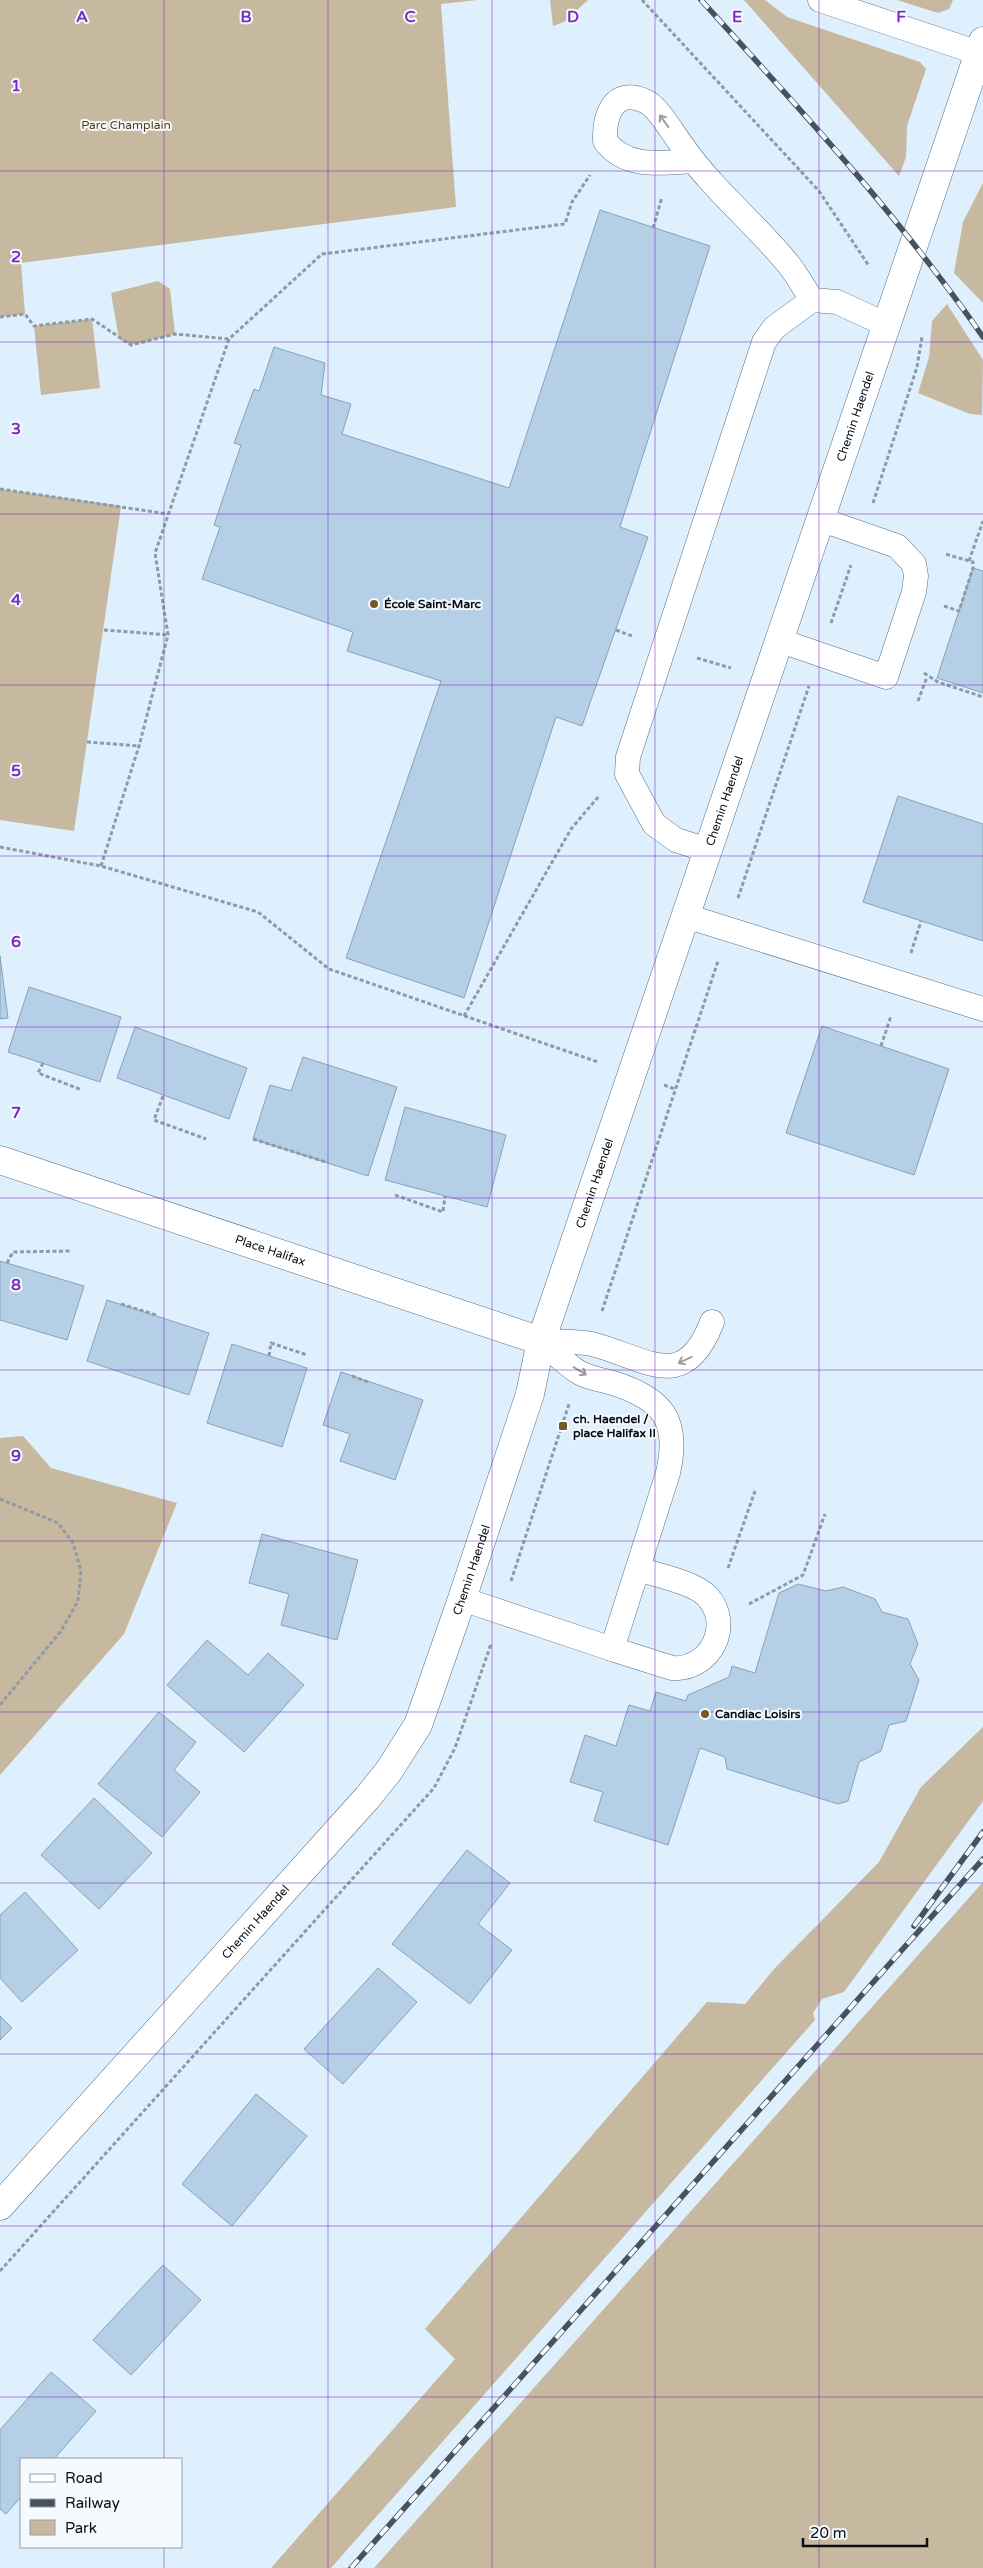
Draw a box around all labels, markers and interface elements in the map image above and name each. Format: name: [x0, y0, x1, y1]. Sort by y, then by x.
text: A: [76, 7, 88, 27]
text: B: [240, 7, 252, 27]
text: C: [404, 7, 416, 27]
text: D: [567, 7, 579, 27]
text: E: [732, 7, 742, 27]
text: F: [896, 7, 906, 27]
text: 1: [11, 76, 21, 96]
one-way arrow: [659, 114, 669, 128]
park label: Parc Champlain: [81, 118, 171, 132]
text: 2: [11, 247, 21, 267]
street label: Chemin Haendel: [834, 370, 877, 463]
text: 3: [11, 419, 21, 439]
text: 4: [11, 590, 21, 610]
place label: École Saint-Marc: [384, 597, 482, 611]
marker: École Saint-Marc: [368, 598, 380, 610]
street label: Chemin Haendel: [703, 754, 746, 848]
text: 5: [11, 761, 21, 781]
text: 6: [11, 932, 21, 952]
text: 7: [11, 1103, 21, 1123]
street label: Chemin Haendel: [573, 1137, 616, 1230]
street label: Place Halifax: [233, 1232, 307, 1269]
text: 8: [11, 1275, 21, 1295]
one-way arrow: [678, 1356, 693, 1366]
one-way arrow: [572, 1366, 586, 1376]
place label: ch. Haendel / place Halifax II: [573, 1412, 656, 1441]
marker: ch. Haendel / place Halifax II: [557, 1420, 569, 1432]
text: 9: [11, 1446, 21, 1466]
street label: Chemin Haendel: [450, 1523, 493, 1617]
place label: Candiac Loisirs: [715, 1707, 801, 1721]
marker: Candiac Loisirs: [699, 1708, 711, 1720]
street label: Chemin Haendel: [219, 1882, 292, 1962]
legend: [20, 2458, 182, 2548]
text: Road: [65, 2469, 103, 2487]
text: Railway: [65, 2494, 120, 2512]
scale bar: [803, 2516, 927, 2548]
text: Park: [65, 2519, 97, 2537]
text: 20 m: [810, 2524, 847, 2542]

